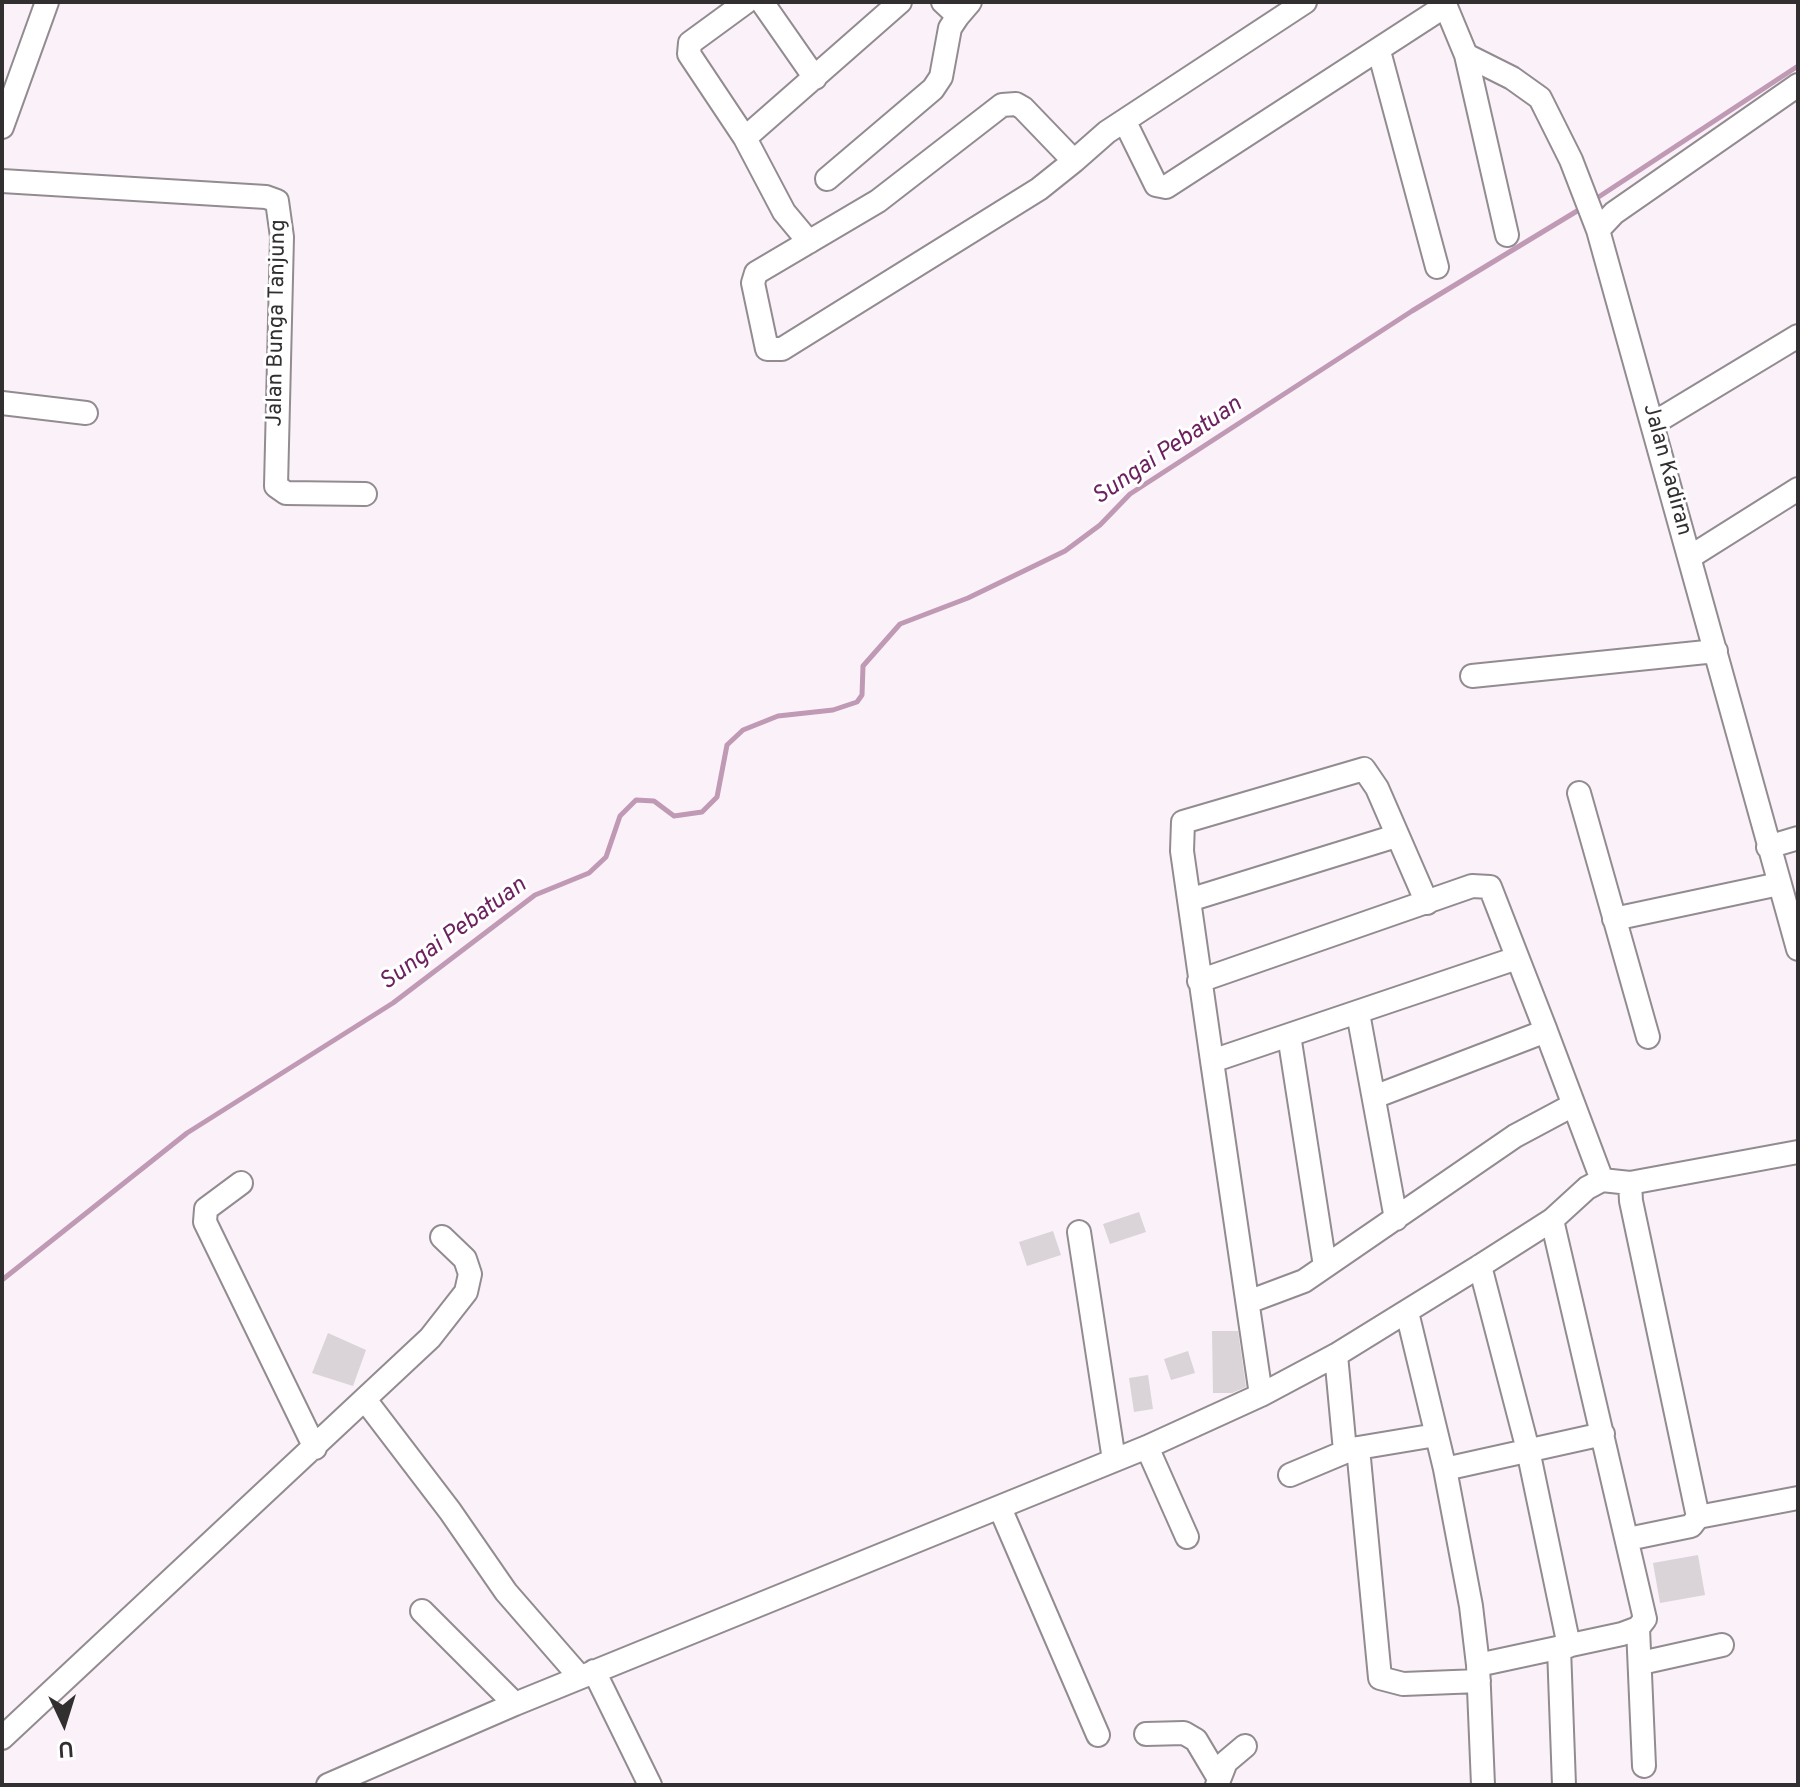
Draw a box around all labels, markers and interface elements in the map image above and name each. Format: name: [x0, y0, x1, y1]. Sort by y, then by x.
street label: Jalan Bunga Tanjung: [263, 219, 293, 427]
water label: Sungai Pebatuan: [1088, 391, 1248, 513]
street label: Jalan Kadiran: [1636, 401, 1696, 539]
water label: Sungai Pebatuan: [375, 872, 533, 998]
north arrow: [24, 1683, 104, 1763]
text: U: [57, 1733, 74, 1761]

